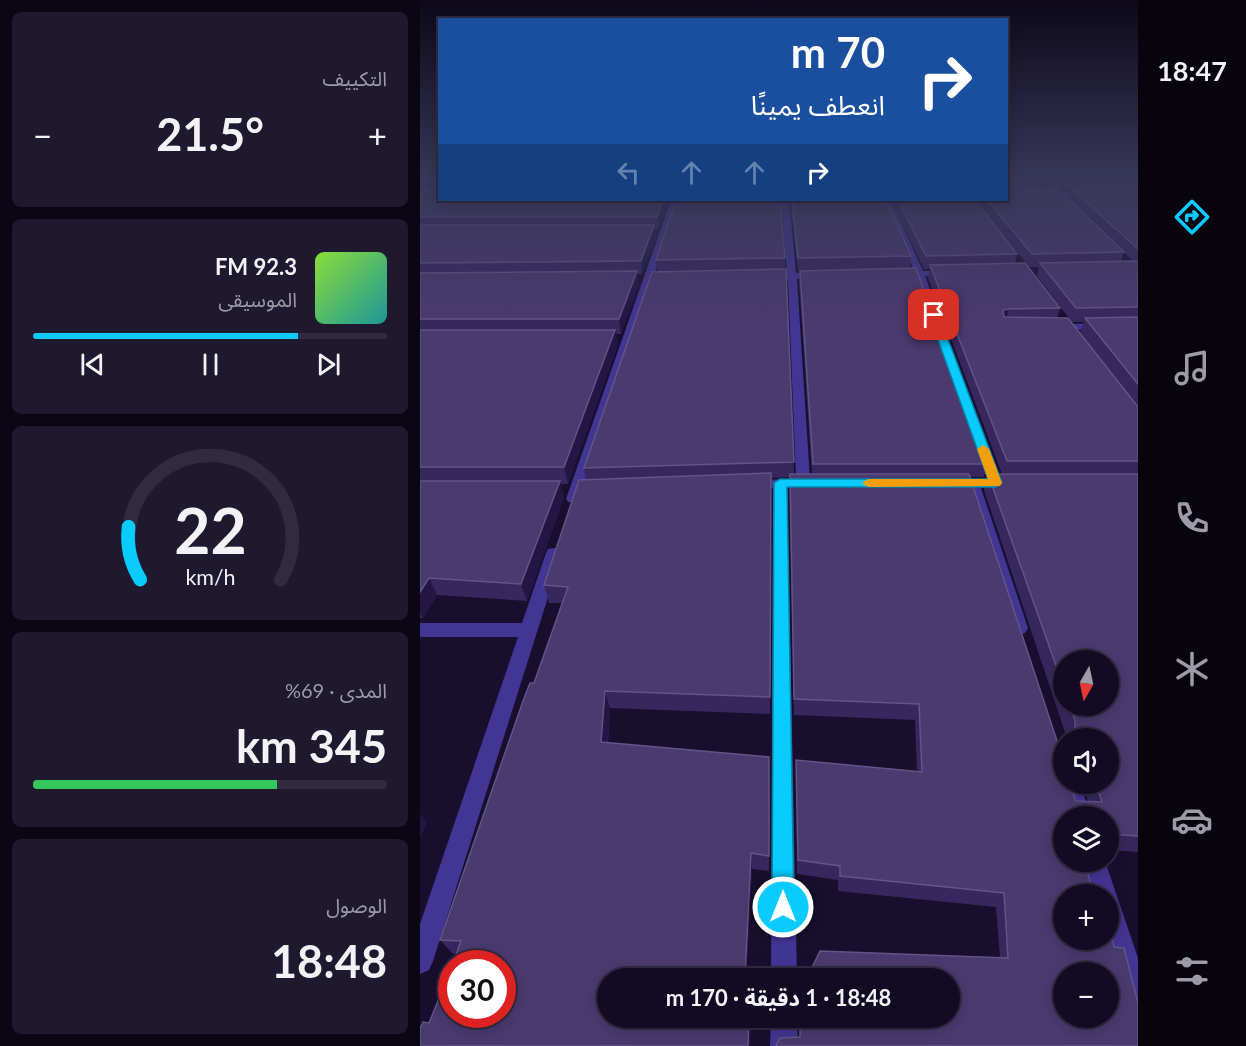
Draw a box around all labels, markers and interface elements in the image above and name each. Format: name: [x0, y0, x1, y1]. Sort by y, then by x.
text: 70 m: [791, 27, 885, 77]
icon: right: [906, 42, 984, 120]
text: 18:47: [1157, 54, 1227, 87]
text: التكييف: [323, 66, 387, 90]
text: انعطف يمينًا: [751, 88, 885, 121]
text: 21.5°: [156, 107, 264, 161]
text: −: [33, 115, 52, 155]
text: +: [368, 115, 387, 155]
icon: left: [612, 156, 645, 189]
icon: ahead: [675, 156, 708, 189]
icon: ahead: [738, 156, 771, 189]
icon: right: [801, 156, 834, 189]
icon: directions: [1171, 196, 1213, 238]
text: 92.3 FM: [215, 253, 297, 280]
text: الموسيقى: [218, 287, 297, 311]
pin: [908, 289, 959, 340]
icon: arrive: [917, 298, 950, 331]
icon: music: [1171, 347, 1213, 389]
icon: previous: [76, 348, 109, 381]
icon: pause: [194, 348, 227, 381]
icon: next: [312, 348, 345, 381]
text: 22: [174, 492, 246, 567]
icon: phone: [1171, 497, 1213, 539]
text: km/h: [185, 564, 235, 590]
icon: climate: [1171, 648, 1213, 690]
north arrow: [1053, 650, 1119, 716]
map controls: [1053, 650, 1119, 1028]
text: المدى · 69%: [285, 678, 387, 702]
text: 345 km: [236, 719, 387, 773]
button: sound: [1053, 728, 1119, 794]
icon: car: [1171, 799, 1213, 841]
button: layers: [1053, 806, 1119, 872]
position arrow: [751, 875, 815, 939]
button: +: [1053, 884, 1119, 950]
text: الوصول: [326, 893, 387, 917]
text: 18:48: [271, 934, 387, 988]
speed limit sign: 30: [438, 950, 516, 1028]
icon: filters: [1171, 950, 1213, 992]
button: −: [1053, 962, 1119, 1028]
text: 18:48 · 1 دقيقة · 170 m: [666, 984, 891, 1011]

